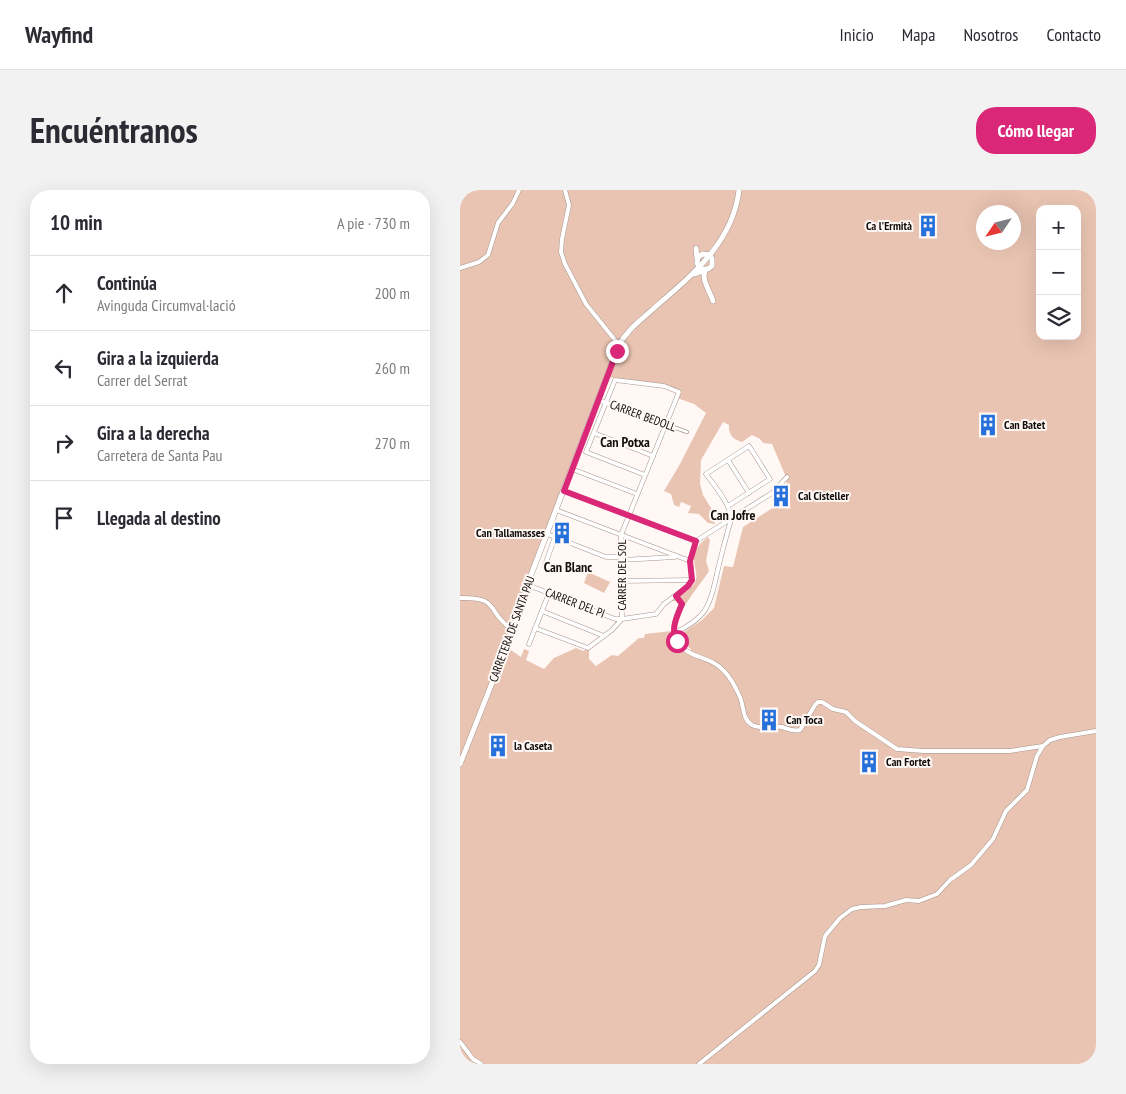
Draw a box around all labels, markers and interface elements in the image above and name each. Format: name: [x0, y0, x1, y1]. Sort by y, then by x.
text: Wayfind: [25, 19, 93, 50]
text: Inicio: [840, 23, 874, 46]
text: Mapa: [902, 23, 935, 46]
text: Nosotros: [963, 23, 1018, 46]
text: Contacto: [1046, 23, 1101, 46]
text: Encuéntranos: [30, 107, 198, 153]
button: Cómo llegar: [976, 107, 1096, 154]
north arrow: [976, 205, 1021, 250]
map controls: [1036, 205, 1081, 340]
button: +: [1036, 205, 1081, 250]
text: 10 min: [50, 209, 102, 236]
text: A pie · 730 m: [337, 213, 410, 233]
building icon: Ca l'Ermità: [915, 213, 941, 239]
place label: Ca l'Ermità: [866, 218, 912, 233]
button: −: [1036, 250, 1081, 295]
text: Continúa: [97, 271, 157, 295]
icon: ahead: [50, 279, 78, 307]
text: 200 m: [375, 283, 410, 303]
text: Avinguda Circumval·lació: [97, 295, 236, 315]
button: layers: [1036, 295, 1081, 340]
route end: [606, 340, 629, 363]
text: Gira a la izquierda: [97, 346, 219, 370]
icon: left: [50, 354, 78, 382]
text: 260 m: [375, 358, 410, 378]
text: Carrer del Serrat: [97, 370, 187, 390]
street label: CARRER BEDOLL: [608, 397, 678, 434]
building icon: Can Batet: [975, 412, 1001, 438]
place label: Can Batet: [1004, 417, 1046, 432]
text: Gira a la derecha: [97, 421, 210, 445]
icon: right: [50, 429, 78, 457]
text: 270 m: [375, 433, 410, 453]
district label: Can Potxa: [600, 433, 650, 451]
text: Carretera de Santa Pau: [97, 445, 222, 465]
building icon: Cal Cisteller: [768, 483, 794, 509]
place label: Cal Cisteller: [798, 488, 850, 503]
icon: arrive: [50, 504, 78, 532]
text: Llegada al destino: [97, 506, 221, 530]
district label: Can Jofre: [710, 506, 756, 524]
building icon: Can Tallamasses: [549, 520, 575, 546]
place label: Can Tallamasses: [476, 525, 545, 540]
street label: CARRER DEL SOL: [614, 539, 629, 611]
district label: Can Blanc: [544, 558, 592, 576]
street label: CARRETERA DE SANTA PAU: [485, 574, 538, 684]
street label: CARRER DEL PI: [543, 584, 607, 621]
route start: [666, 630, 689, 653]
building icon: Can Toca: [756, 707, 782, 733]
place label: Can Toca: [786, 712, 823, 727]
building icon: la Caseta: [485, 733, 511, 759]
place label: la Caseta: [514, 738, 552, 753]
building icon: Can Fortet: [856, 749, 882, 775]
place label: Can Fortet: [886, 754, 931, 769]

